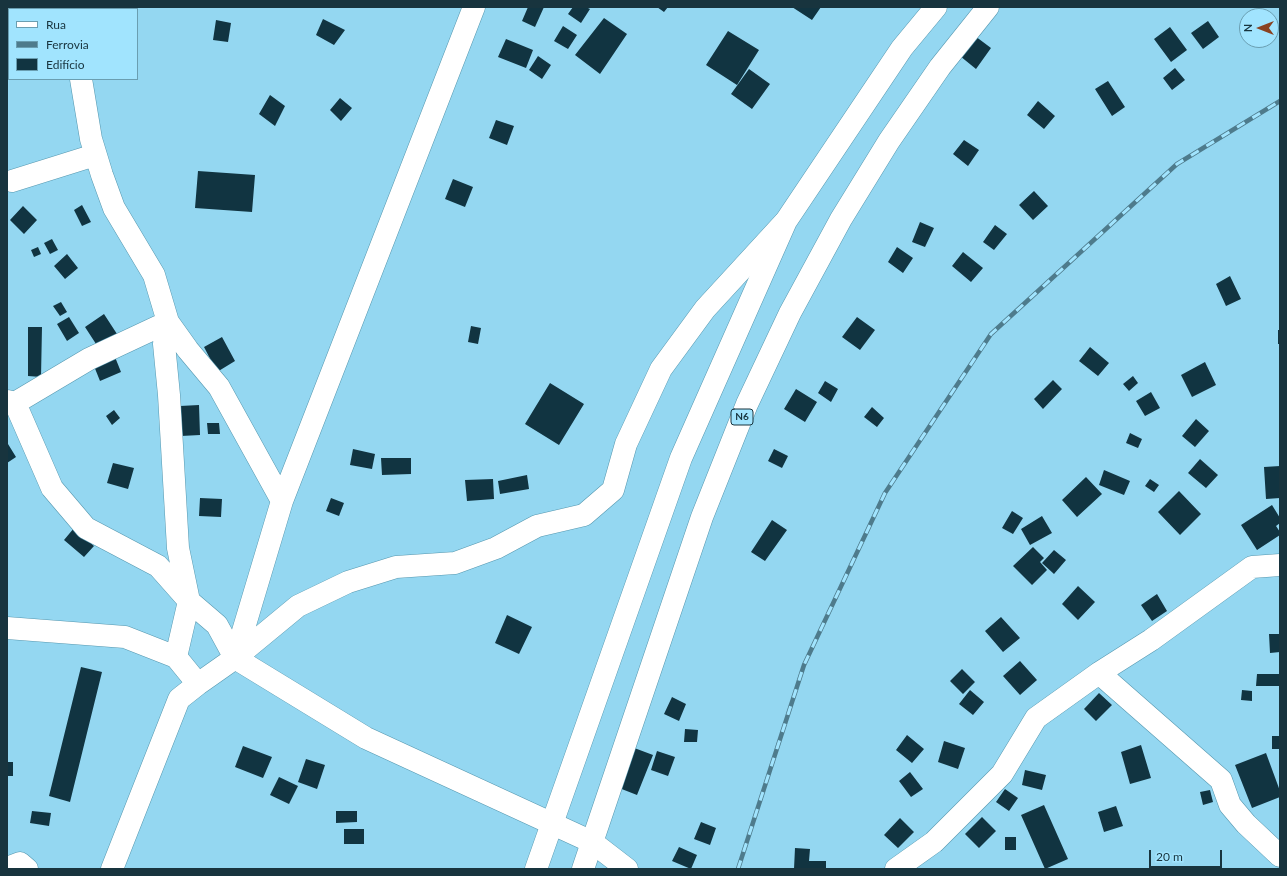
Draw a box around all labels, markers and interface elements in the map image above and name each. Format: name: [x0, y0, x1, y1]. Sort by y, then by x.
legend: [8, 8, 138, 80]
north arrow: [1239, 8, 1279, 48]
text: Rua: [46, 17, 66, 32]
text: N: [1241, 24, 1254, 32]
text: Ferrovia: [46, 37, 89, 52]
text: Edifício: [46, 57, 85, 72]
road number: N6: [731, 409, 753, 425]
scale bar: [1151, 842, 1224, 868]
text: 20 m: [1156, 849, 1183, 864]

